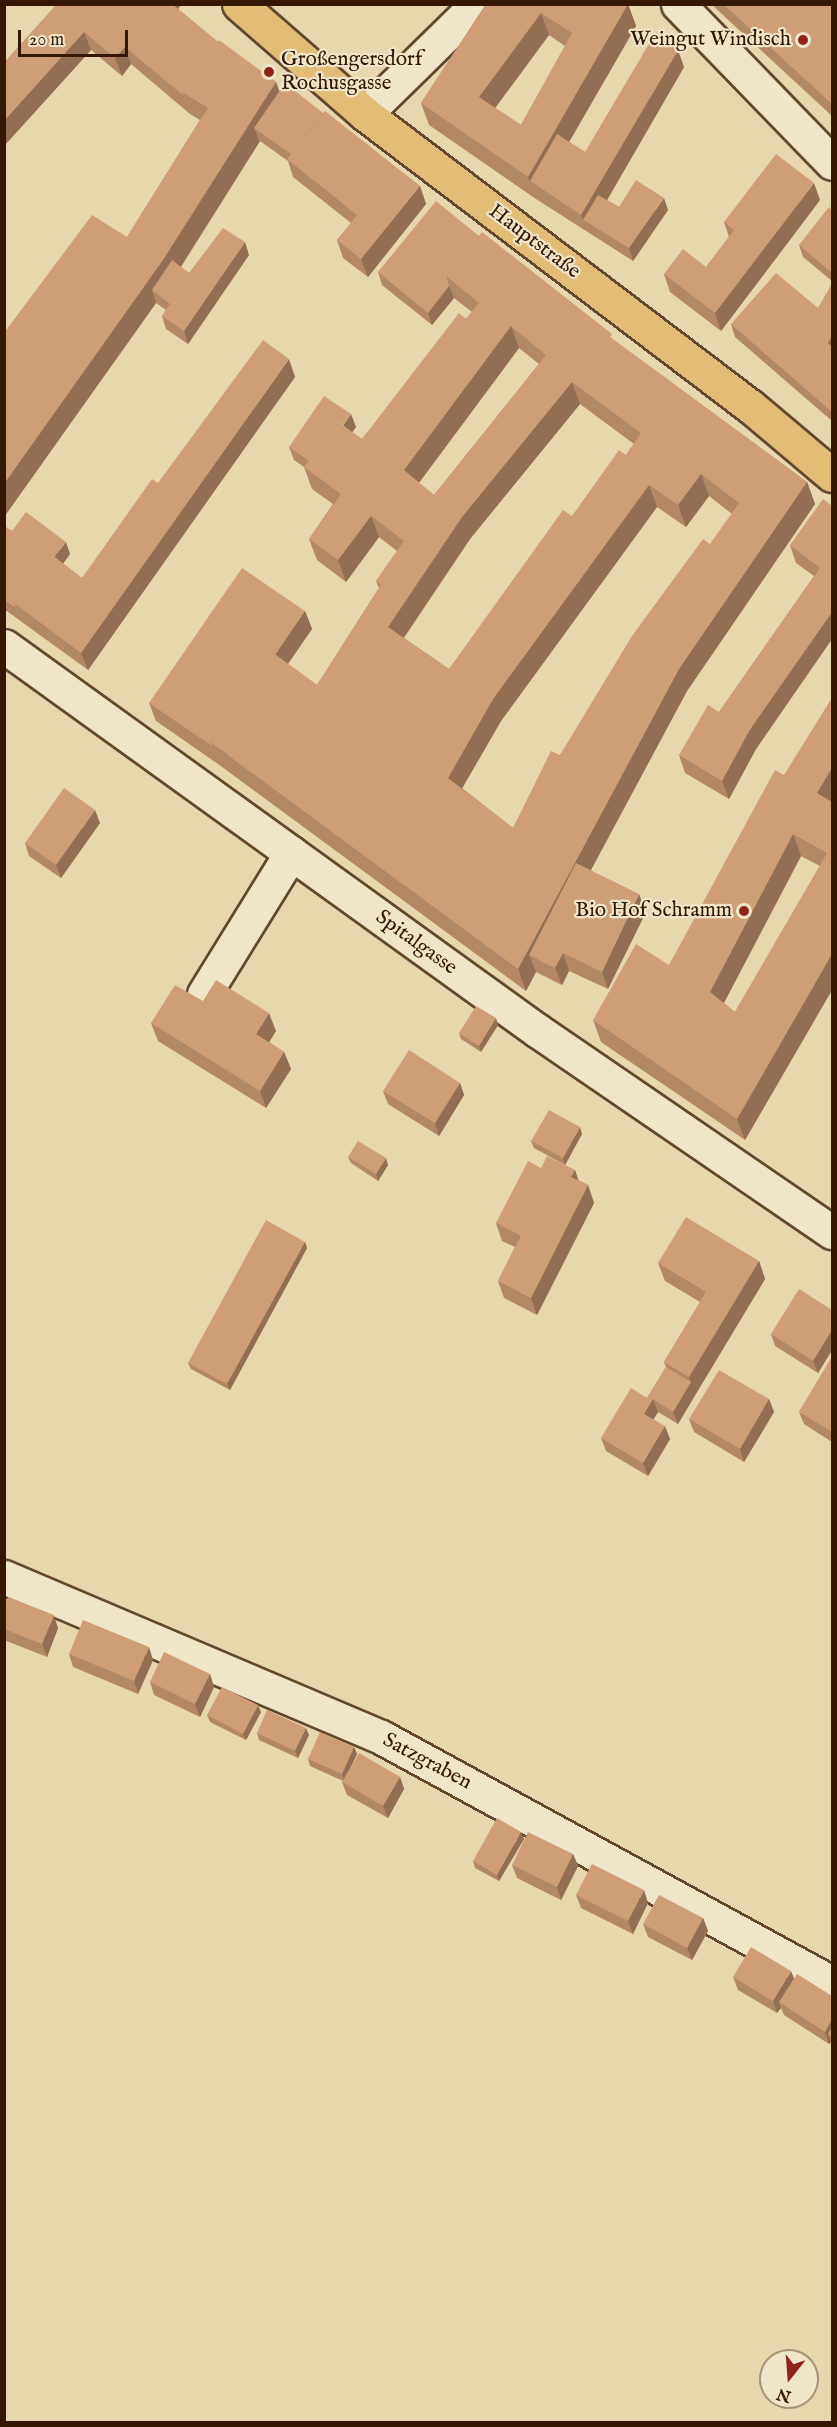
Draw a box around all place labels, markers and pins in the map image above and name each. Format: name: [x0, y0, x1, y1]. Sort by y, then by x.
place label: Weingut Windisch: [630, 27, 791, 53]
marker: Weingut Windisch: [796, 33, 810, 47]
place label: Großengersdorf Rochusgasse: [281, 47, 422, 97]
marker: Großengersdorf Rochusgasse: [262, 65, 276, 79]
place label: Bio Hof Schramm: [575, 898, 732, 924]
marker: Bio Hof Schramm: [737, 904, 751, 918]

